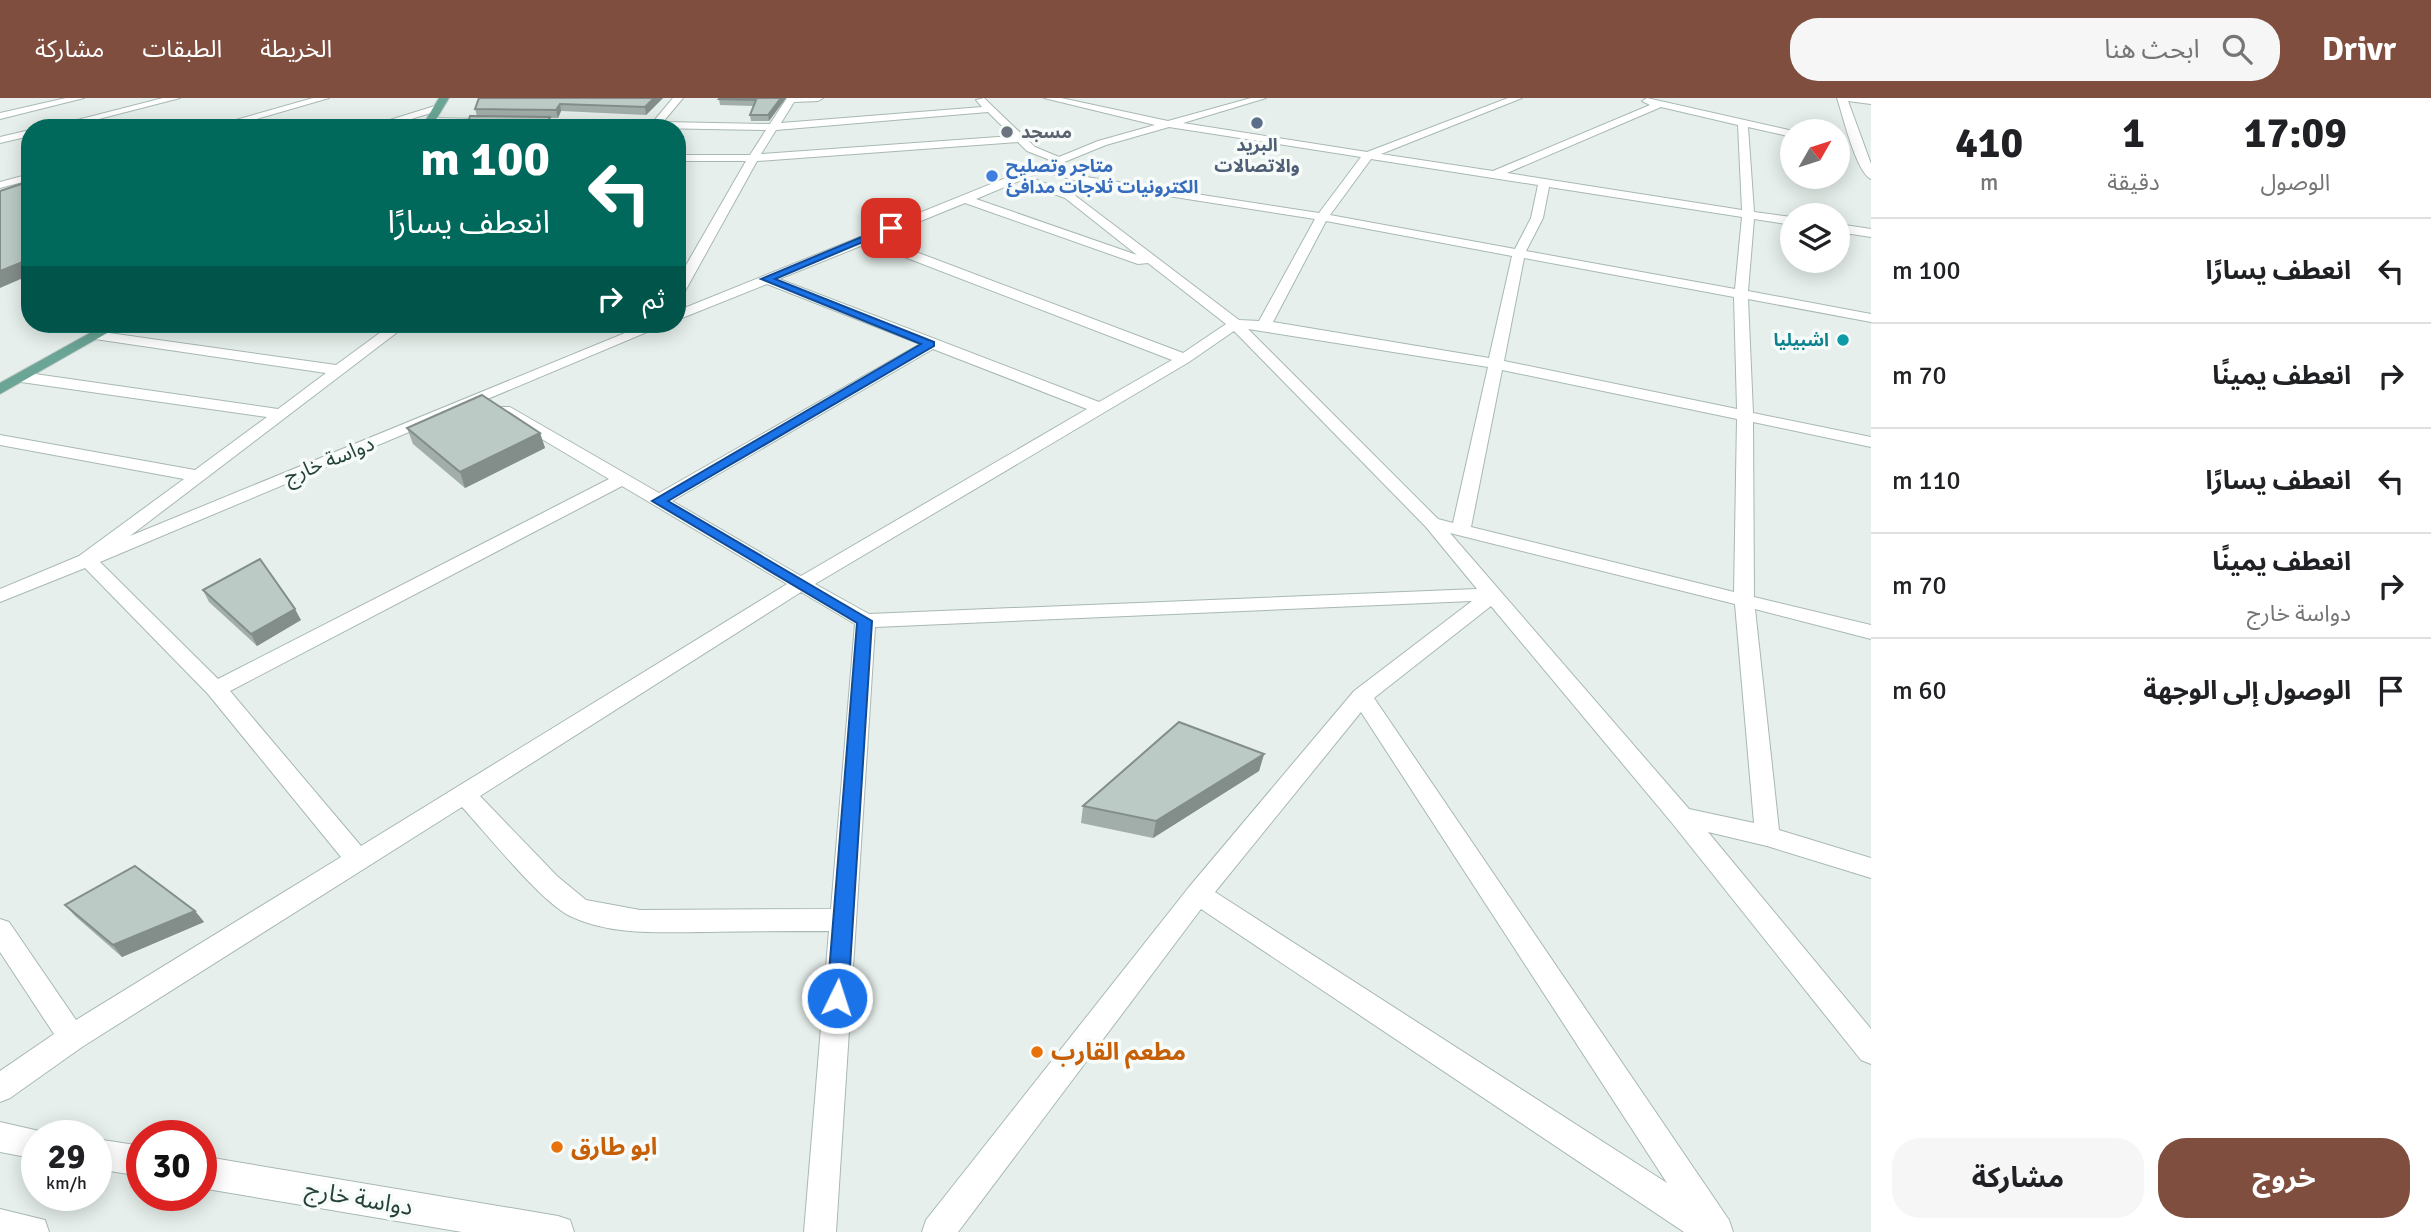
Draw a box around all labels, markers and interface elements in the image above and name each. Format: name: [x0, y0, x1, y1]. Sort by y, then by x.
search box: [1790, 18, 2280, 81]
text: Drivr: [2322, 29, 2396, 70]
icon: search: [2218, 30, 2256, 68]
text: مشاركة: [35, 34, 104, 64]
text: الطبقات: [142, 34, 222, 64]
text: الخريطة: [260, 34, 332, 64]
text: ابحث هنا: [2104, 34, 2200, 66]
text: 1: [2122, 108, 2145, 159]
text: 17:09: [2244, 108, 2347, 159]
marker: البريد والاتصالات: [1249, 115, 1265, 131]
text: 410: [1955, 118, 2023, 169]
north arrow: [1780, 119, 1850, 189]
map controls: [1780, 119, 1850, 273]
place label: مسجد: [1021, 121, 1072, 143]
marker: مسجد: [999, 124, 1015, 140]
text: 100 m: [420, 129, 550, 189]
place label: البريد والاتصالات: [1214, 134, 1300, 177]
icon: left: [574, 147, 665, 238]
place label: متاجر وتصليح الكترونيات ثلاجات مدافئ: [1006, 155, 1198, 198]
marker: متاجر وتصليح الكترونيات ثلاجات مدافئ: [984, 168, 1000, 184]
text: m: [1980, 168, 1998, 197]
text: دقيقة: [2107, 168, 2160, 197]
text: الوصول: [2260, 168, 2330, 197]
pin: [861, 198, 921, 258]
text: انعطف يسارًا: [388, 203, 550, 242]
button: layers: [1780, 203, 1850, 273]
icon: arrive: [872, 209, 910, 247]
icon: left: [2372, 252, 2410, 290]
text: 100 m: [1892, 255, 1961, 287]
text: انعطف يسارًا: [2206, 255, 2351, 287]
icon: right: [591, 280, 629, 318]
text: ثم: [643, 284, 665, 316]
place label: اشبيليا: [1773, 329, 1829, 351]
marker: اشبيليا: [1835, 332, 1851, 348]
icon: right: [2372, 357, 2410, 395]
text: 70 m: [1892, 360, 1947, 392]
text: انعطف يمينًا: [2212, 360, 2351, 392]
street label: دواسة خارج: [280, 430, 379, 492]
icon: left: [2372, 462, 2410, 500]
text: 110 m: [1892, 465, 1961, 497]
text: انعطف يسارًا: [2206, 465, 2351, 497]
text: انعطف يمينًا: [2212, 546, 2351, 578]
icon: right: [2372, 567, 2410, 605]
text: 70 m: [1892, 570, 1947, 602]
text: دواسة خارج: [2247, 599, 2351, 628]
icon: arrive: [2372, 672, 2410, 710]
text: 60 m: [1892, 675, 1947, 707]
text: الوصول إلى الوجهة: [2143, 675, 2351, 707]
position arrow: [800, 961, 874, 1035]
place label: مطعم القارب: [1051, 1037, 1186, 1069]
marker: مطعم القارب: [1029, 1044, 1045, 1060]
speed limit sign: 30: [126, 1120, 217, 1211]
place label: ابو طارق: [571, 1132, 657, 1162]
text: 29: [48, 1135, 85, 1178]
button: مشاركة: [1892, 1138, 2144, 1218]
button: خروج: [2158, 1138, 2410, 1218]
marker: ابو طارق: [549, 1139, 565, 1155]
text: km/h: [46, 1172, 87, 1194]
street label: دواسة خارج: [302, 1174, 415, 1224]

